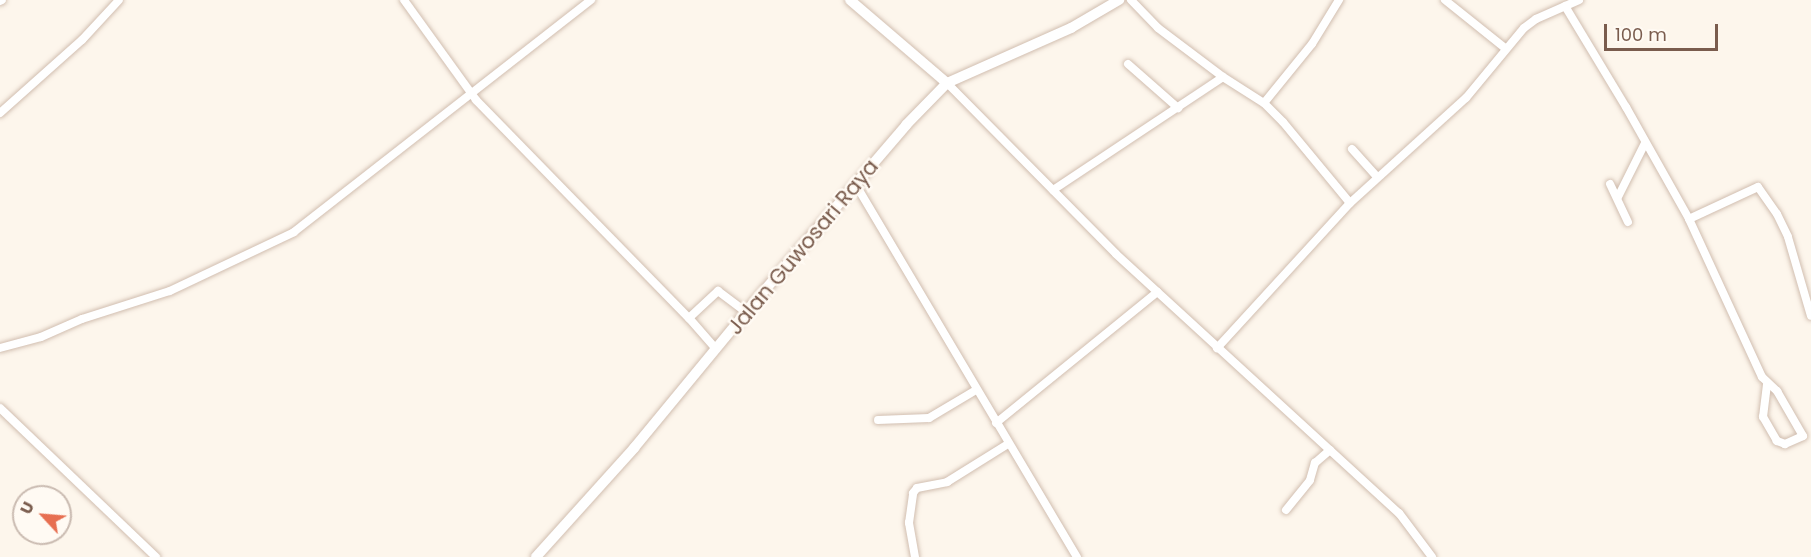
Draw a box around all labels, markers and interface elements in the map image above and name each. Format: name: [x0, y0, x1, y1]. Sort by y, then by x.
scale bar: [1607, 12, 1721, 50]
text: 100 m: [1615, 22, 1667, 47]
street label: Jalan Guwosari Raya: [722, 154, 884, 340]
north arrow: [12, 485, 72, 545]
text: U: [14, 498, 40, 518]

